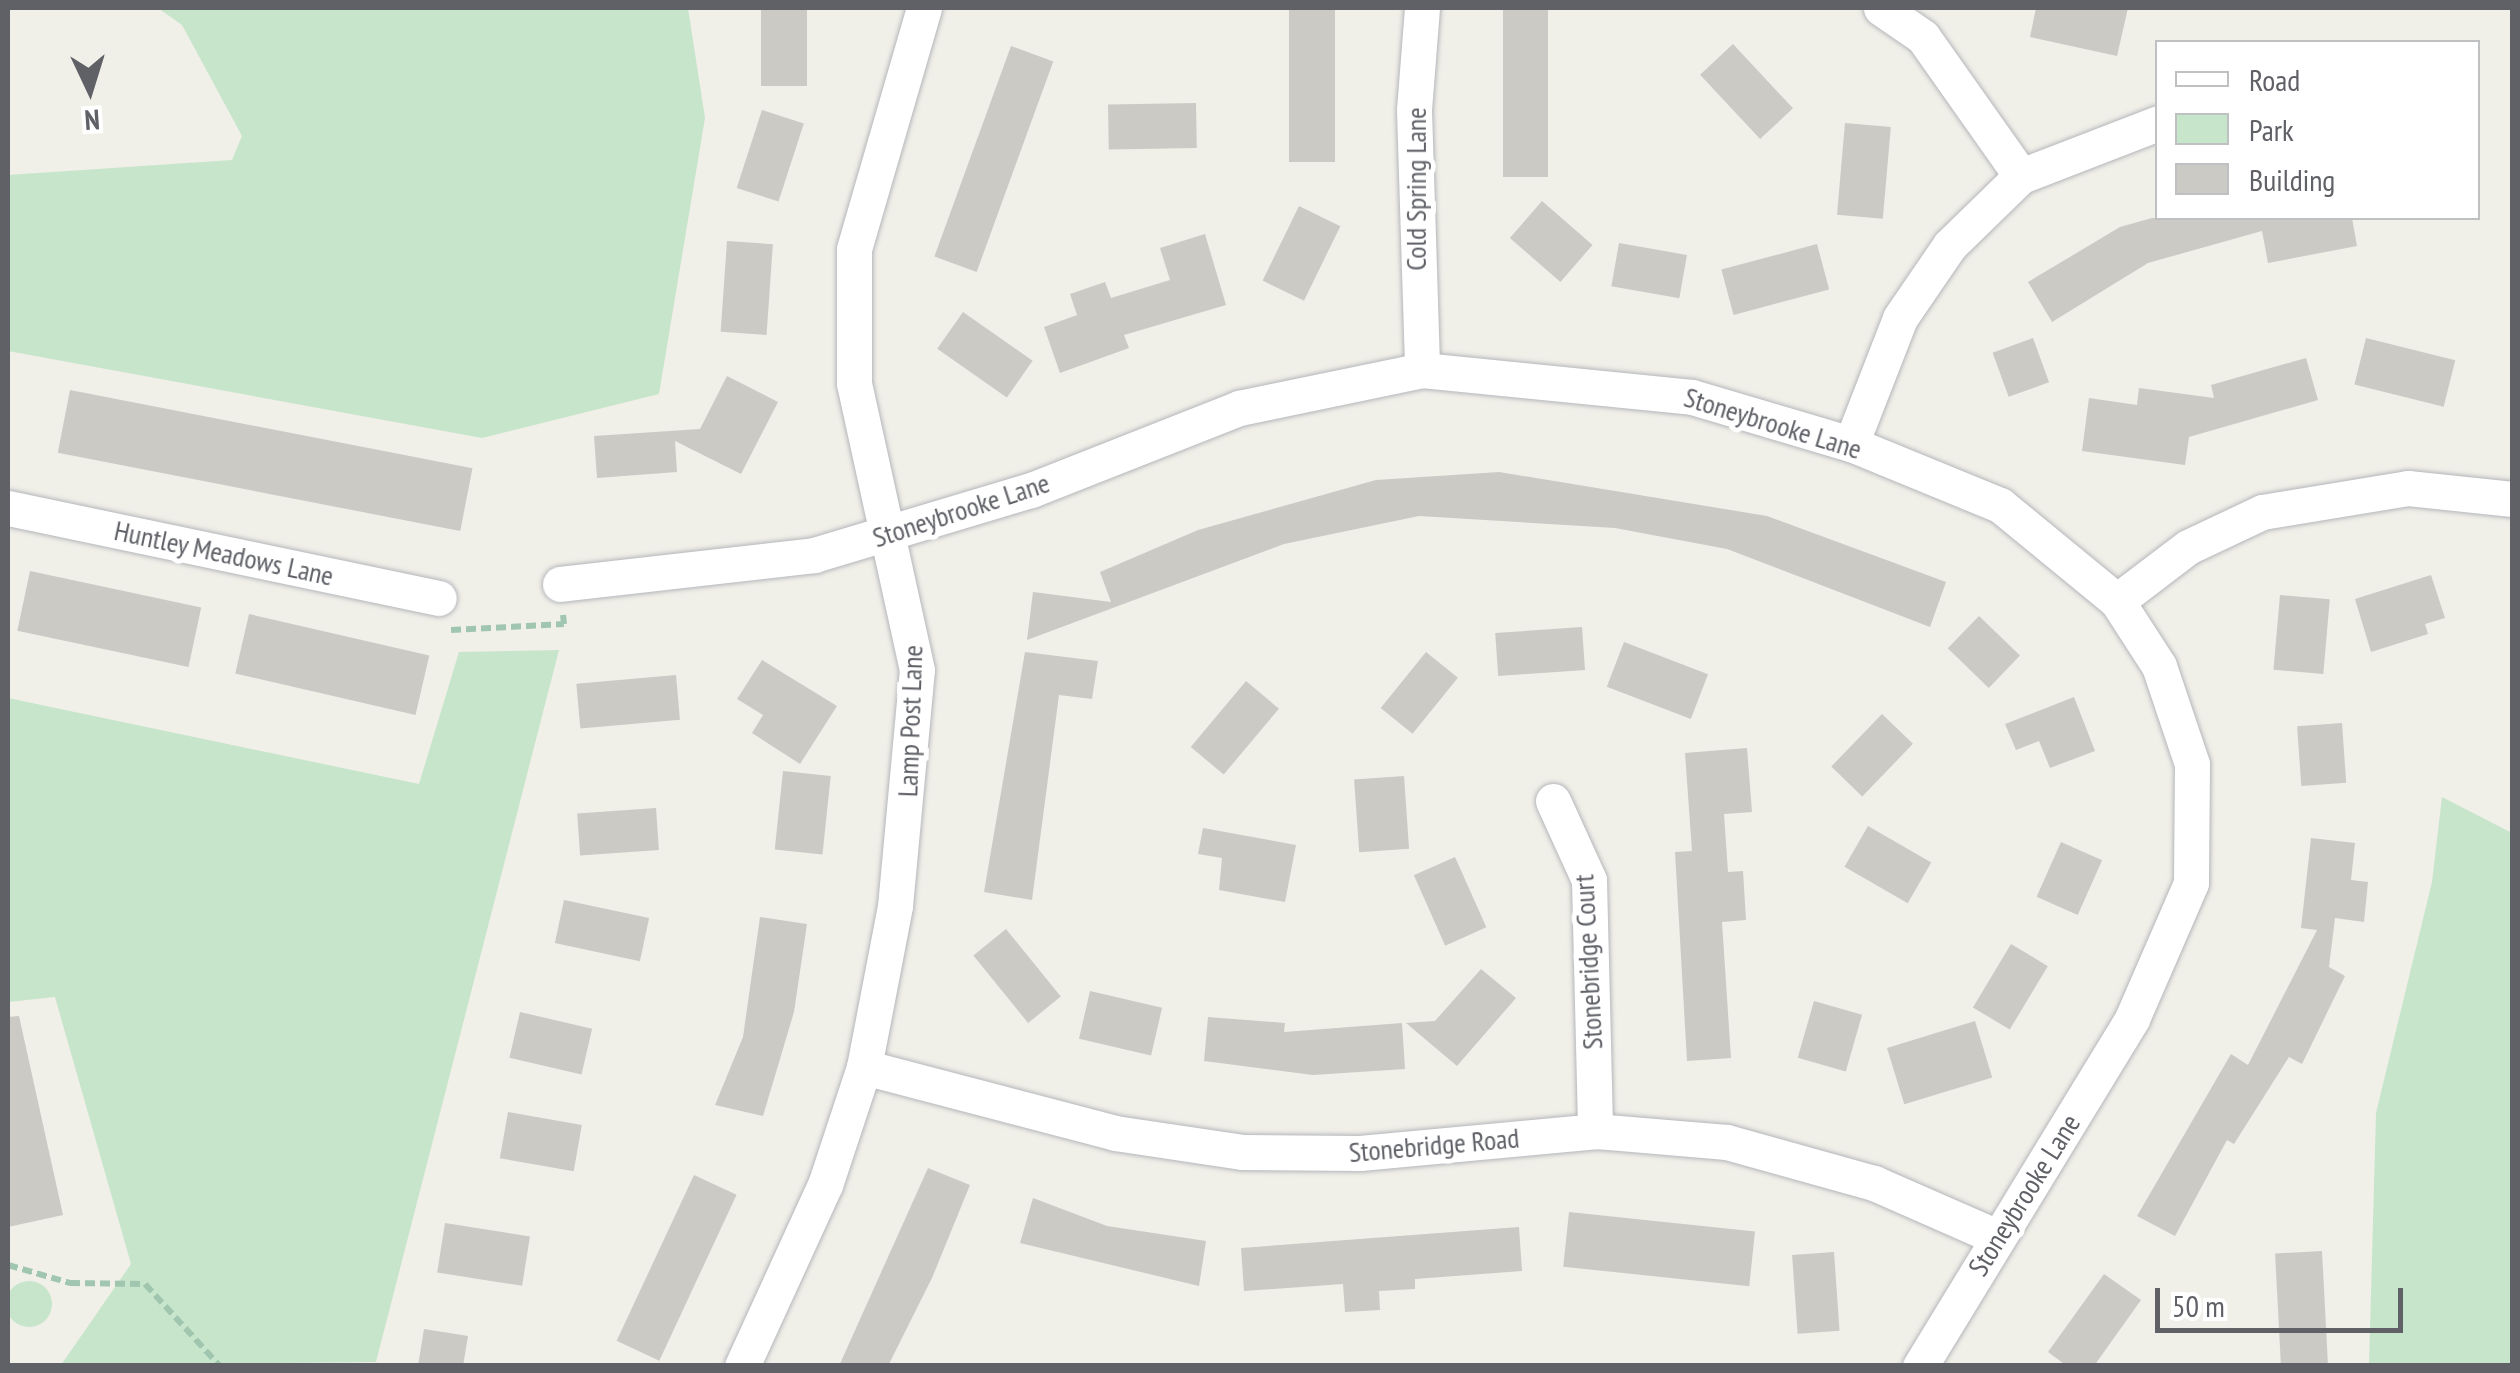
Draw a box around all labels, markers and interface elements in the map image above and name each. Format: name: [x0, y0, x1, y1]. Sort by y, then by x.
north arrow: [40, 40, 140, 140]
legend: [2155, 40, 2480, 220]
text: Road: [2249, 60, 2300, 99]
text: N: [83, 101, 101, 139]
street label: Cold Spring Lane: [1399, 107, 1433, 271]
text: Park: [2249, 110, 2294, 149]
text: Building: [2249, 160, 2335, 199]
street label: Stoneybrooke Lane: [1680, 380, 1866, 466]
street label: Stoneybrooke Lane: [868, 466, 1054, 554]
street label: Huntley Meadows Lane: [111, 513, 337, 593]
street label: Lamp Post Lane: [891, 644, 929, 798]
street label: Stonebridge Court: [1567, 874, 1609, 1050]
street label: Stoneybrooke Lane: [1961, 1108, 2087, 1282]
street label: Stonebridge Road: [1347, 1121, 1521, 1169]
scale bar: [2160, 1268, 2408, 1330]
text: 50 m: [2172, 1286, 2225, 1325]

